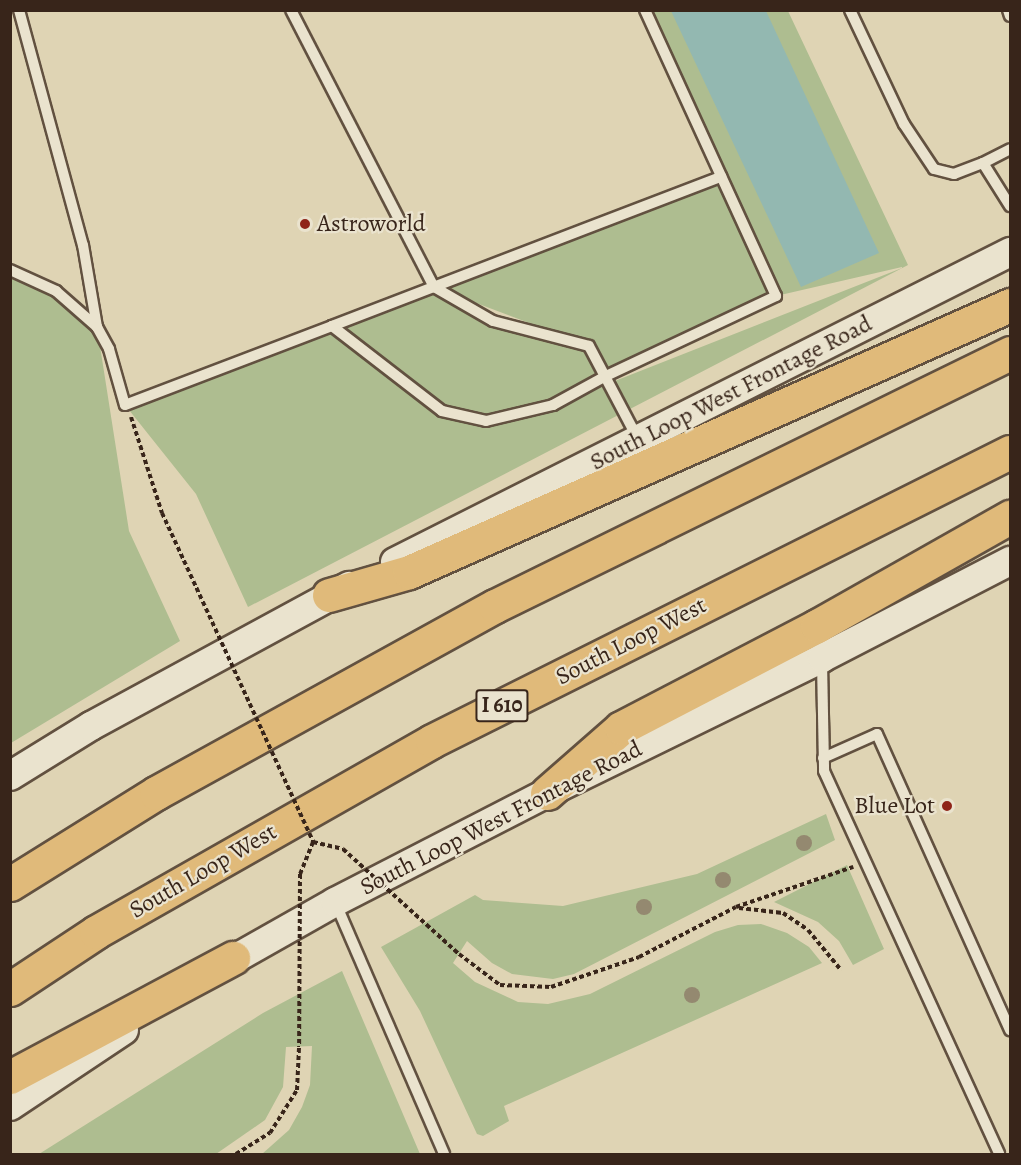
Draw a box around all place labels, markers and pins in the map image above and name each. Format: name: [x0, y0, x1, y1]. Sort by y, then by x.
place label: Astroworld: [317, 210, 426, 238]
marker: Astroworld: [298, 217, 312, 231]
place label: Blue Lot: [854, 792, 935, 820]
marker: Blue Lot: [940, 799, 954, 813]

